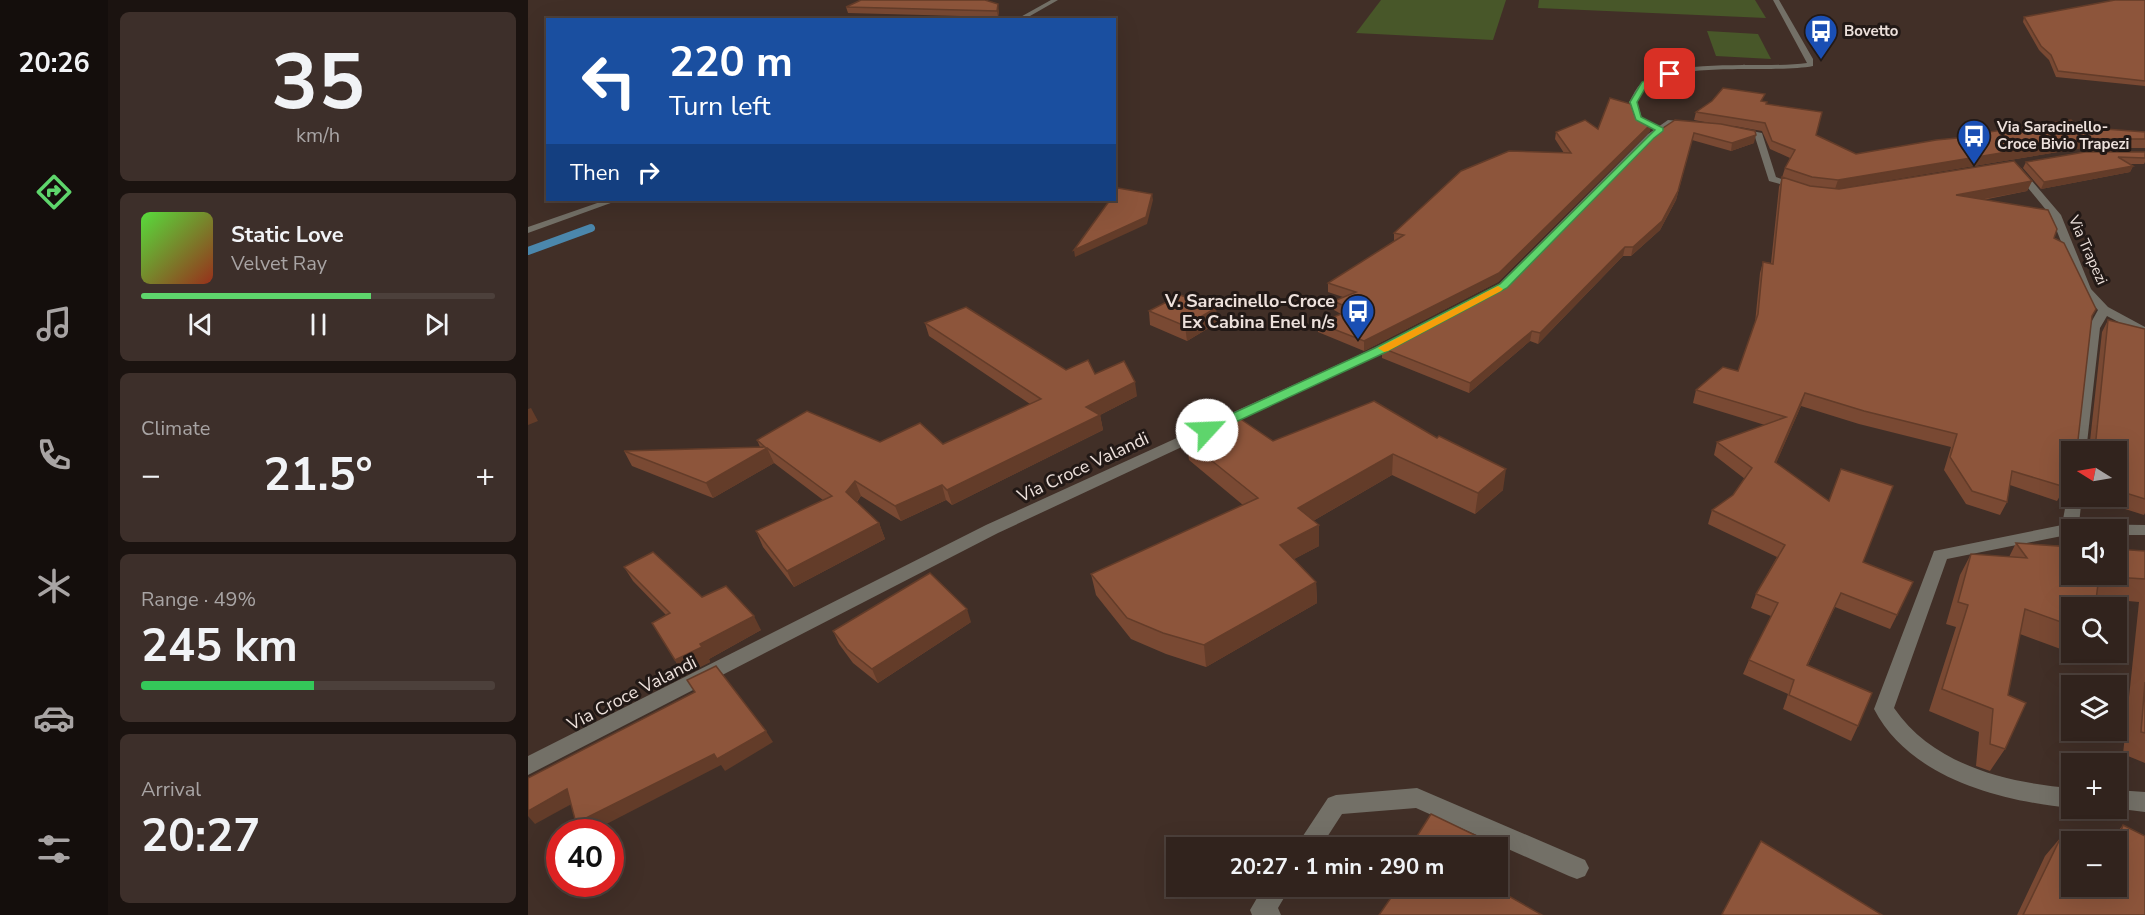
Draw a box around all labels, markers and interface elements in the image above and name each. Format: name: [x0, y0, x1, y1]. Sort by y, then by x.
bus stop icon: Bovetto: [1803, 13, 1839, 60]
place label: Bovetto: [1844, 21, 1899, 41]
text: 35: [271, 29, 365, 136]
text: 220 m: [669, 34, 793, 91]
icon: left: [570, 42, 648, 120]
text: 20:26: [18, 45, 90, 82]
pin: [1644, 48, 1695, 99]
icon: arrive: [1653, 57, 1686, 90]
text: Turn left: [669, 88, 770, 125]
place label: Via Saracinello- Croce Bivio Trapezi: [1996, 117, 2129, 154]
bus stop icon: Via Saracinello- Croce Bivio Trapezi: [1956, 118, 1992, 165]
text: km/h: [296, 122, 340, 149]
icon: right: [632, 156, 665, 189]
text: Then: [570, 158, 620, 188]
icon: directions: [33, 171, 75, 213]
street label: Via Trapezi: [2063, 211, 2112, 288]
text: Static Love: [231, 220, 344, 250]
text: Velvet Ray: [231, 250, 327, 277]
place label: V. Saracinello-Croce Ex Cabina Enel n/s: [1164, 289, 1335, 334]
bus stop icon: V. Saracinello-Croce Ex Cabina Enel n/s: [1340, 293, 1376, 340]
icon: music: [33, 303, 75, 345]
icon: previous: [184, 308, 217, 341]
icon: pause: [302, 308, 335, 341]
icon: next: [420, 308, 453, 341]
position arrow: [1175, 398, 1239, 462]
text: Climate: [141, 415, 210, 442]
street label: Via Croce Valandi: [1013, 426, 1153, 508]
icon: phone: [33, 434, 75, 476]
north arrow: [2061, 441, 2127, 507]
map controls: [2061, 441, 2127, 897]
text: 21.5°: [263, 445, 373, 506]
text: −: [141, 453, 161, 498]
text: +: [475, 453, 495, 498]
button: sound: [2061, 519, 2127, 585]
icon: climate: [33, 565, 75, 607]
text: Range · 49%: [141, 586, 256, 613]
button: search: [2061, 597, 2127, 663]
text: 245 km: [141, 616, 298, 677]
street label: Via Croce Valandi: [562, 650, 701, 736]
button: layers: [2061, 675, 2127, 741]
icon: car: [33, 697, 75, 739]
button: +: [2061, 753, 2127, 819]
text: Arrival: [141, 776, 201, 803]
text: 20:27: [141, 806, 260, 867]
speed limit sign: 40: [546, 819, 624, 897]
icon: filters: [33, 828, 75, 870]
button: −: [2061, 831, 2127, 897]
text: 20:27 · 1 min · 290 m: [1230, 852, 1444, 882]

